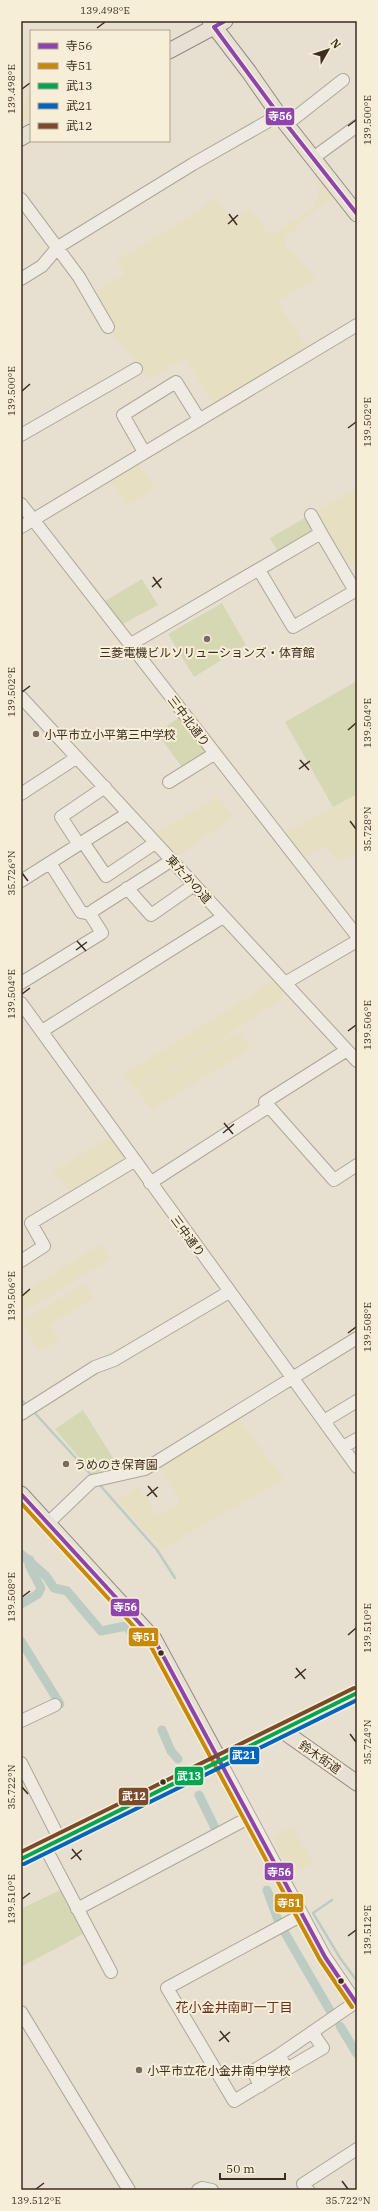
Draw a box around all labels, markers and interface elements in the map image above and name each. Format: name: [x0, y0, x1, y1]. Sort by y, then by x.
text: 139.498°E: [80, 4, 130, 17]
legend: [30, 30, 170, 142]
north arrow: [308, 30, 348, 70]
text: N: [328, 36, 344, 52]
text: 寺56: [66, 38, 92, 53]
text: 寺51: [66, 58, 92, 73]
text: 139.498°E: [5, 64, 18, 114]
text: 武13: [66, 78, 92, 93]
text: 139.500°E: [361, 95, 374, 145]
text: 武21: [66, 98, 92, 113]
line badge: 寺56: [265, 107, 295, 126]
text: 寺56: [268, 109, 292, 123]
text: 武12: [66, 118, 92, 133]
text: 139.500°E: [5, 366, 18, 416]
text: 139.502°E: [361, 397, 374, 447]
marker: 三菱電機ビルソリューションズ・体育館: [202, 634, 212, 644]
place label: 三菱電機ビルソリューションズ・体育館: [99, 645, 315, 660]
text: 139.502°E: [5, 667, 18, 717]
street label: 三中北通り: [165, 693, 213, 749]
text: 139.504°E: [361, 698, 374, 748]
place label: 小平市立小平第三中学校: [44, 727, 176, 742]
marker: 小平市立小平第三中学校: [31, 729, 41, 739]
text: 35.728°N: [361, 806, 374, 852]
text: 35.726°N: [5, 850, 18, 896]
street label: 東たかの道: [163, 852, 215, 906]
text: 139.504°E: [5, 969, 18, 1019]
text: 139.506°E: [361, 1000, 374, 1050]
street label: 三中通り: [168, 1212, 208, 1260]
text: 139.506°E: [5, 1271, 18, 1321]
text: 139.508°E: [361, 1302, 374, 1352]
place label: うめのき保育園: [74, 1457, 158, 1472]
marker: うめのき保育園: [61, 1459, 71, 1469]
text: 139.508°E: [5, 1572, 18, 1622]
line badge: 寺56: [110, 1598, 140, 1617]
text: 寺56: [113, 1600, 137, 1614]
text: 139.510°E: [361, 1603, 374, 1653]
line badge: 寺51: [128, 1627, 159, 1647]
text: 寺51: [132, 1630, 156, 1644]
unlabelled marker: [156, 1648, 166, 1658]
text: 35.724°N: [361, 1719, 374, 1765]
street label: 鈴木街道: [296, 1737, 344, 1777]
line badge: 武21: [229, 1746, 260, 1765]
text: 武21: [232, 1748, 256, 1762]
text: 35.722°N: [5, 1764, 18, 1810]
line badge: 武13: [174, 1766, 204, 1786]
text: 武13: [177, 1769, 201, 1783]
unlabelled marker: [158, 1777, 168, 1787]
line badge: 武12: [118, 1787, 149, 1806]
text: 武12: [122, 1789, 146, 1803]
line badge: 寺56: [264, 1862, 294, 1881]
text: 寺56: [267, 1865, 291, 1879]
text: 139.510°E: [5, 1874, 18, 1924]
line badge: 寺51: [274, 1893, 304, 1913]
text: 寺51: [277, 1896, 301, 1910]
text: 139.512°E: [361, 1905, 374, 1955]
unlabelled marker: [336, 1976, 346, 1986]
district label: 花小金井南町一丁目: [175, 1999, 293, 2016]
place label: 小平市立花小金井南中学校: [147, 2063, 291, 2078]
marker: 小平市立花小金井南中学校: [134, 2065, 144, 2075]
scale bar: [220, 2155, 285, 2181]
text: 50 m: [226, 2161, 255, 2176]
text: 139.512°E: [11, 2194, 61, 2207]
text: 35.722°N: [325, 2194, 371, 2207]

